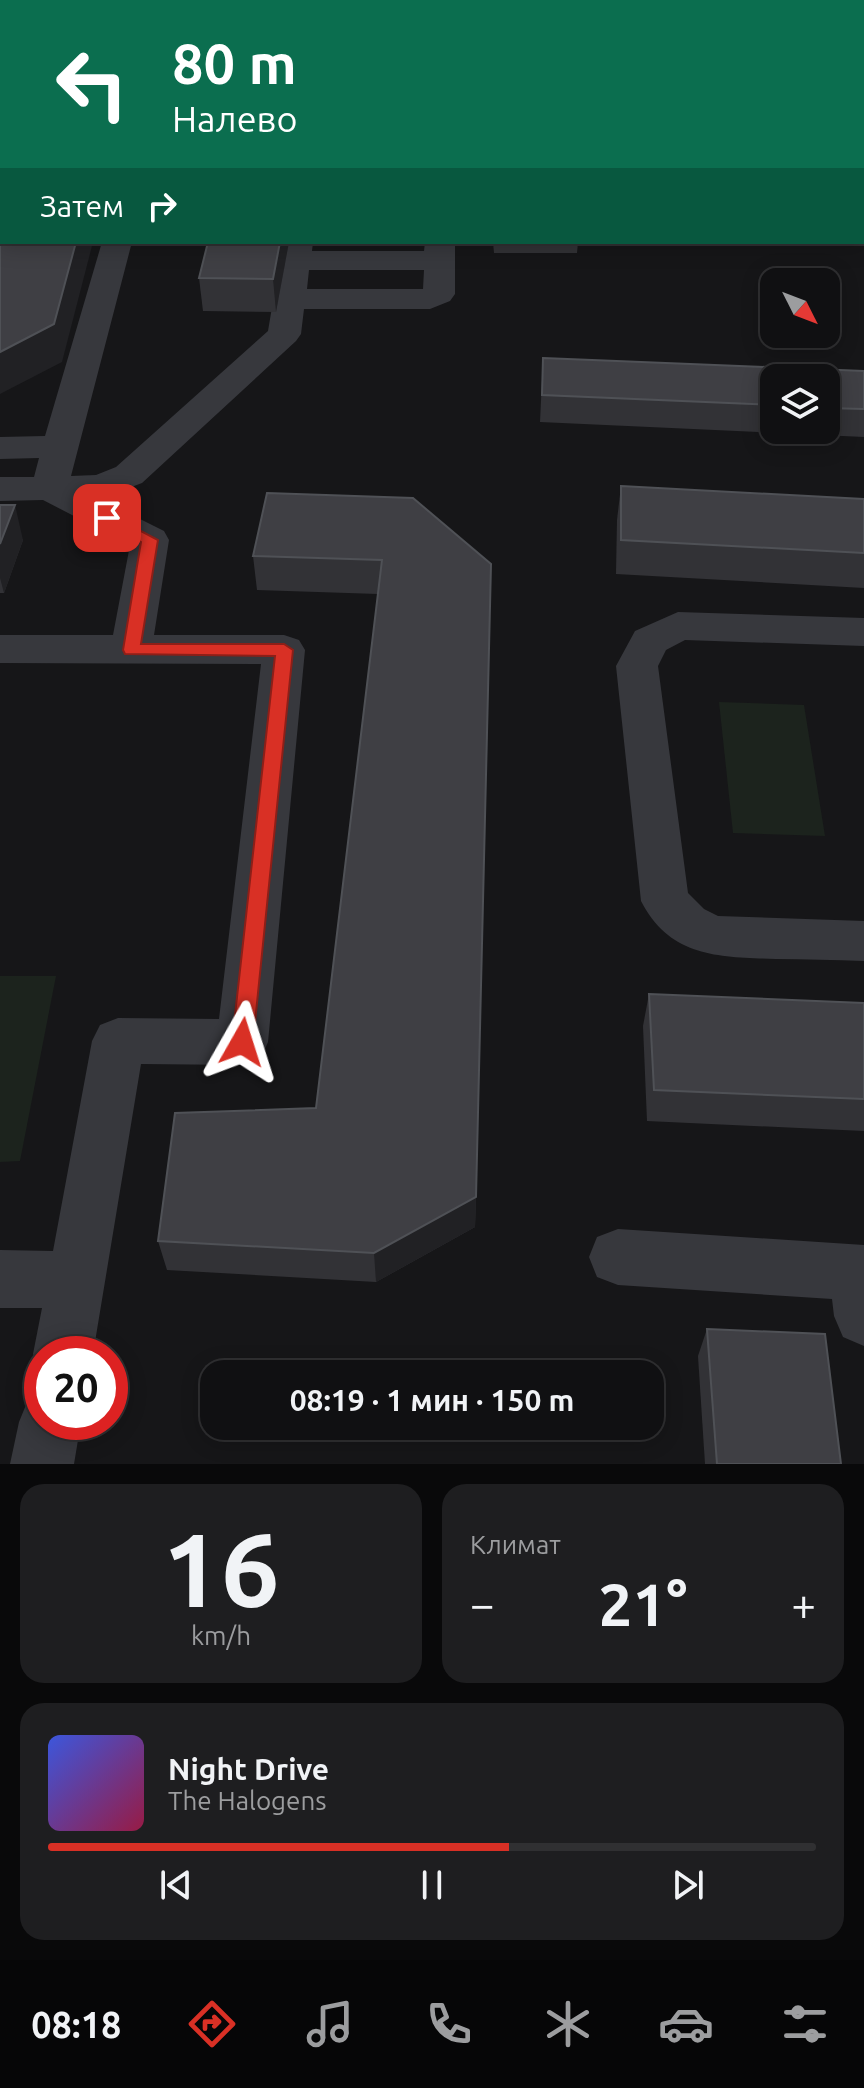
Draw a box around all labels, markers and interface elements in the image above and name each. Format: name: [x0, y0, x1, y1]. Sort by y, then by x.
icon: left: [40, 32, 144, 136]
text: 80 m: [172, 32, 297, 95]
text: Налево: [172, 98, 297, 139]
icon: right: [140, 184, 184, 228]
text: Затем: [40, 189, 124, 223]
north arrow: [760, 268, 840, 348]
map controls: [760, 268, 840, 444]
button: layers: [760, 364, 840, 444]
pin: [73, 484, 141, 552]
icon: arrive: [85, 496, 129, 540]
position arrow: [200, 1000, 284, 1084]
speed limit sign: 20: [24, 1336, 128, 1440]
text: 08:19 · 1 мин · 150 m: [290, 1383, 574, 1417]
text: 16: [162, 1510, 280, 1627]
text: Климат: [470, 1530, 561, 1559]
text: 21°: [599, 1570, 687, 1637]
text: −: [470, 1579, 495, 1628]
text: +: [791, 1579, 816, 1628]
text: km/h: [191, 1621, 251, 1650]
text: Night Drive: [168, 1752, 329, 1786]
text: The Halogens: [168, 1786, 327, 1815]
icon: previous: [154, 1863, 198, 1907]
icon: pause: [410, 1863, 454, 1907]
icon: next: [666, 1863, 710, 1907]
icon: directions: [184, 1996, 240, 2052]
icon: music: [302, 1996, 358, 2052]
icon: phone: [421, 1996, 477, 2052]
icon: climate: [540, 1996, 596, 2052]
icon: car: [658, 1996, 714, 2052]
icon: filters: [777, 1996, 833, 2052]
text: 08:18: [31, 2004, 121, 2045]

